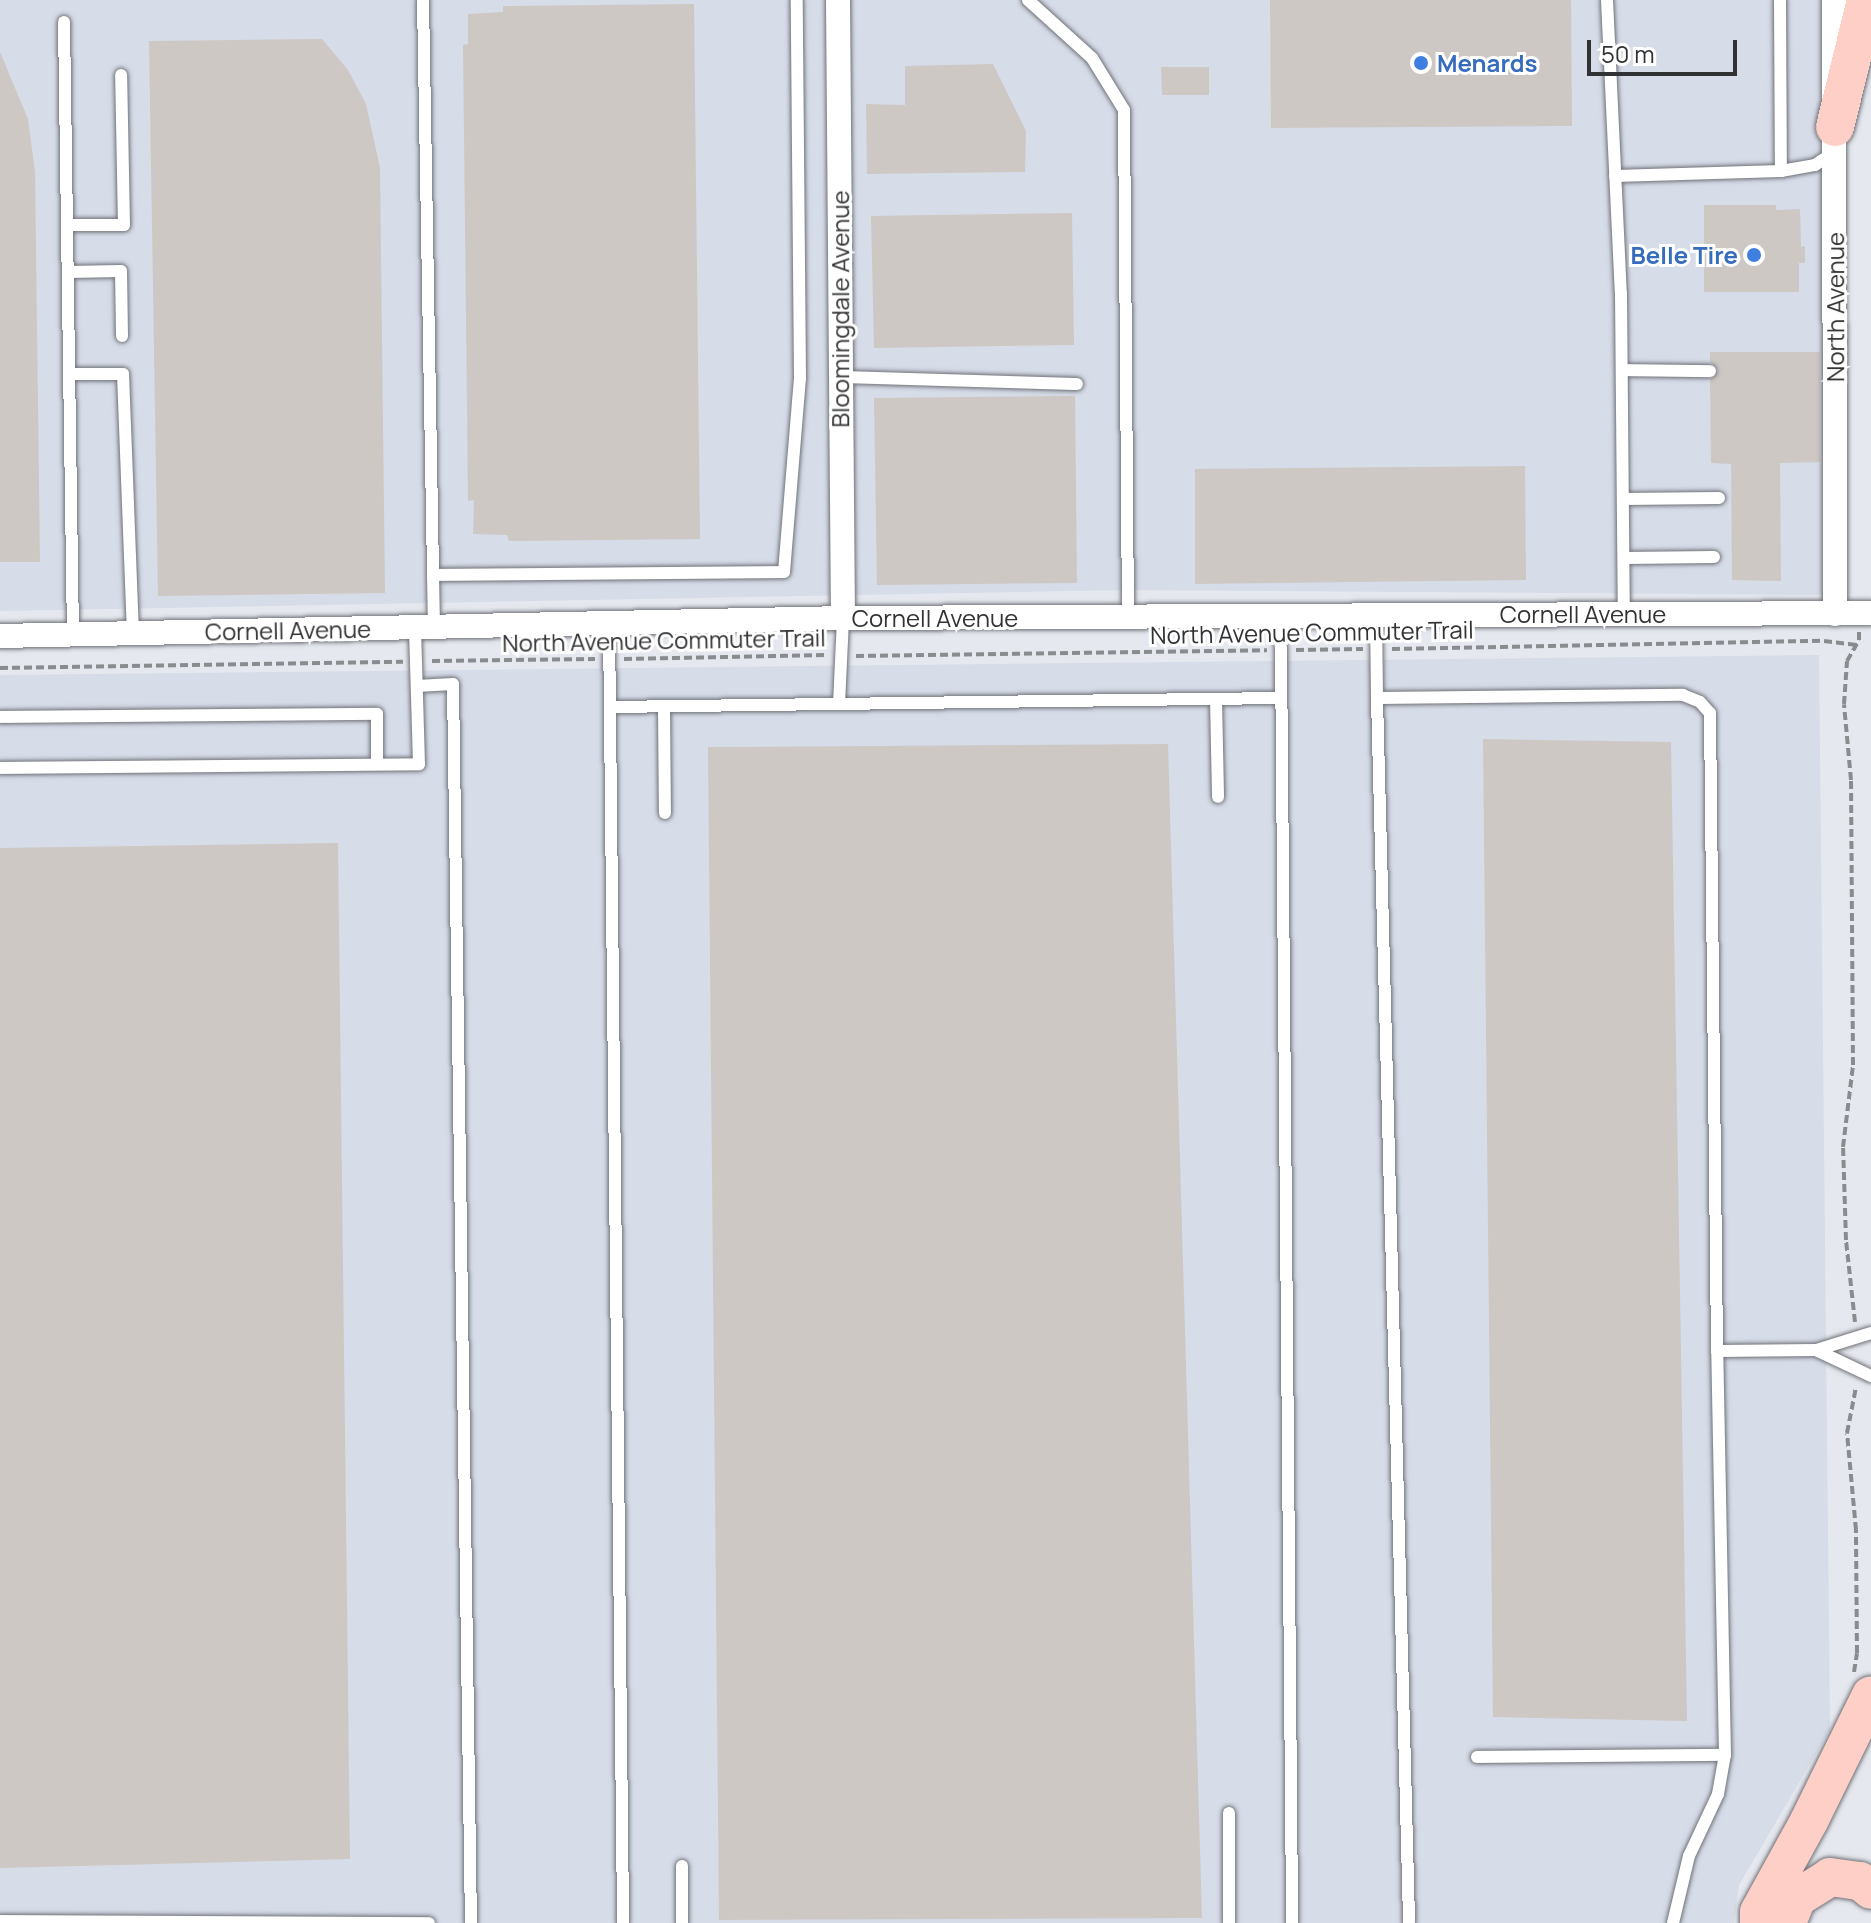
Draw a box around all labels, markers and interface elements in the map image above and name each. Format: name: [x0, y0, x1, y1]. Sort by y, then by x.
scale bar: [1591, 24, 1741, 74]
text: 50 m: [1601, 37, 1655, 70]
place label: Menards: [1437, 49, 1538, 77]
marker: Menards: [1412, 54, 1430, 72]
street label: Bloomingdale Avenue: [826, 190, 854, 428]
street label: North Avenue: [1821, 232, 1849, 382]
place label: Belle Tire: [1631, 241, 1738, 269]
marker: Belle Tire: [1745, 246, 1763, 264]
street label: Cornell Avenue: [1500, 600, 1666, 628]
street label: Cornell Avenue: [852, 604, 1018, 632]
street label: Cornell Avenue: [205, 614, 371, 646]
street label: North Avenue Commuter Trail: [1150, 615, 1474, 649]
street label: North Avenue Commuter Trail: [502, 623, 826, 657]

